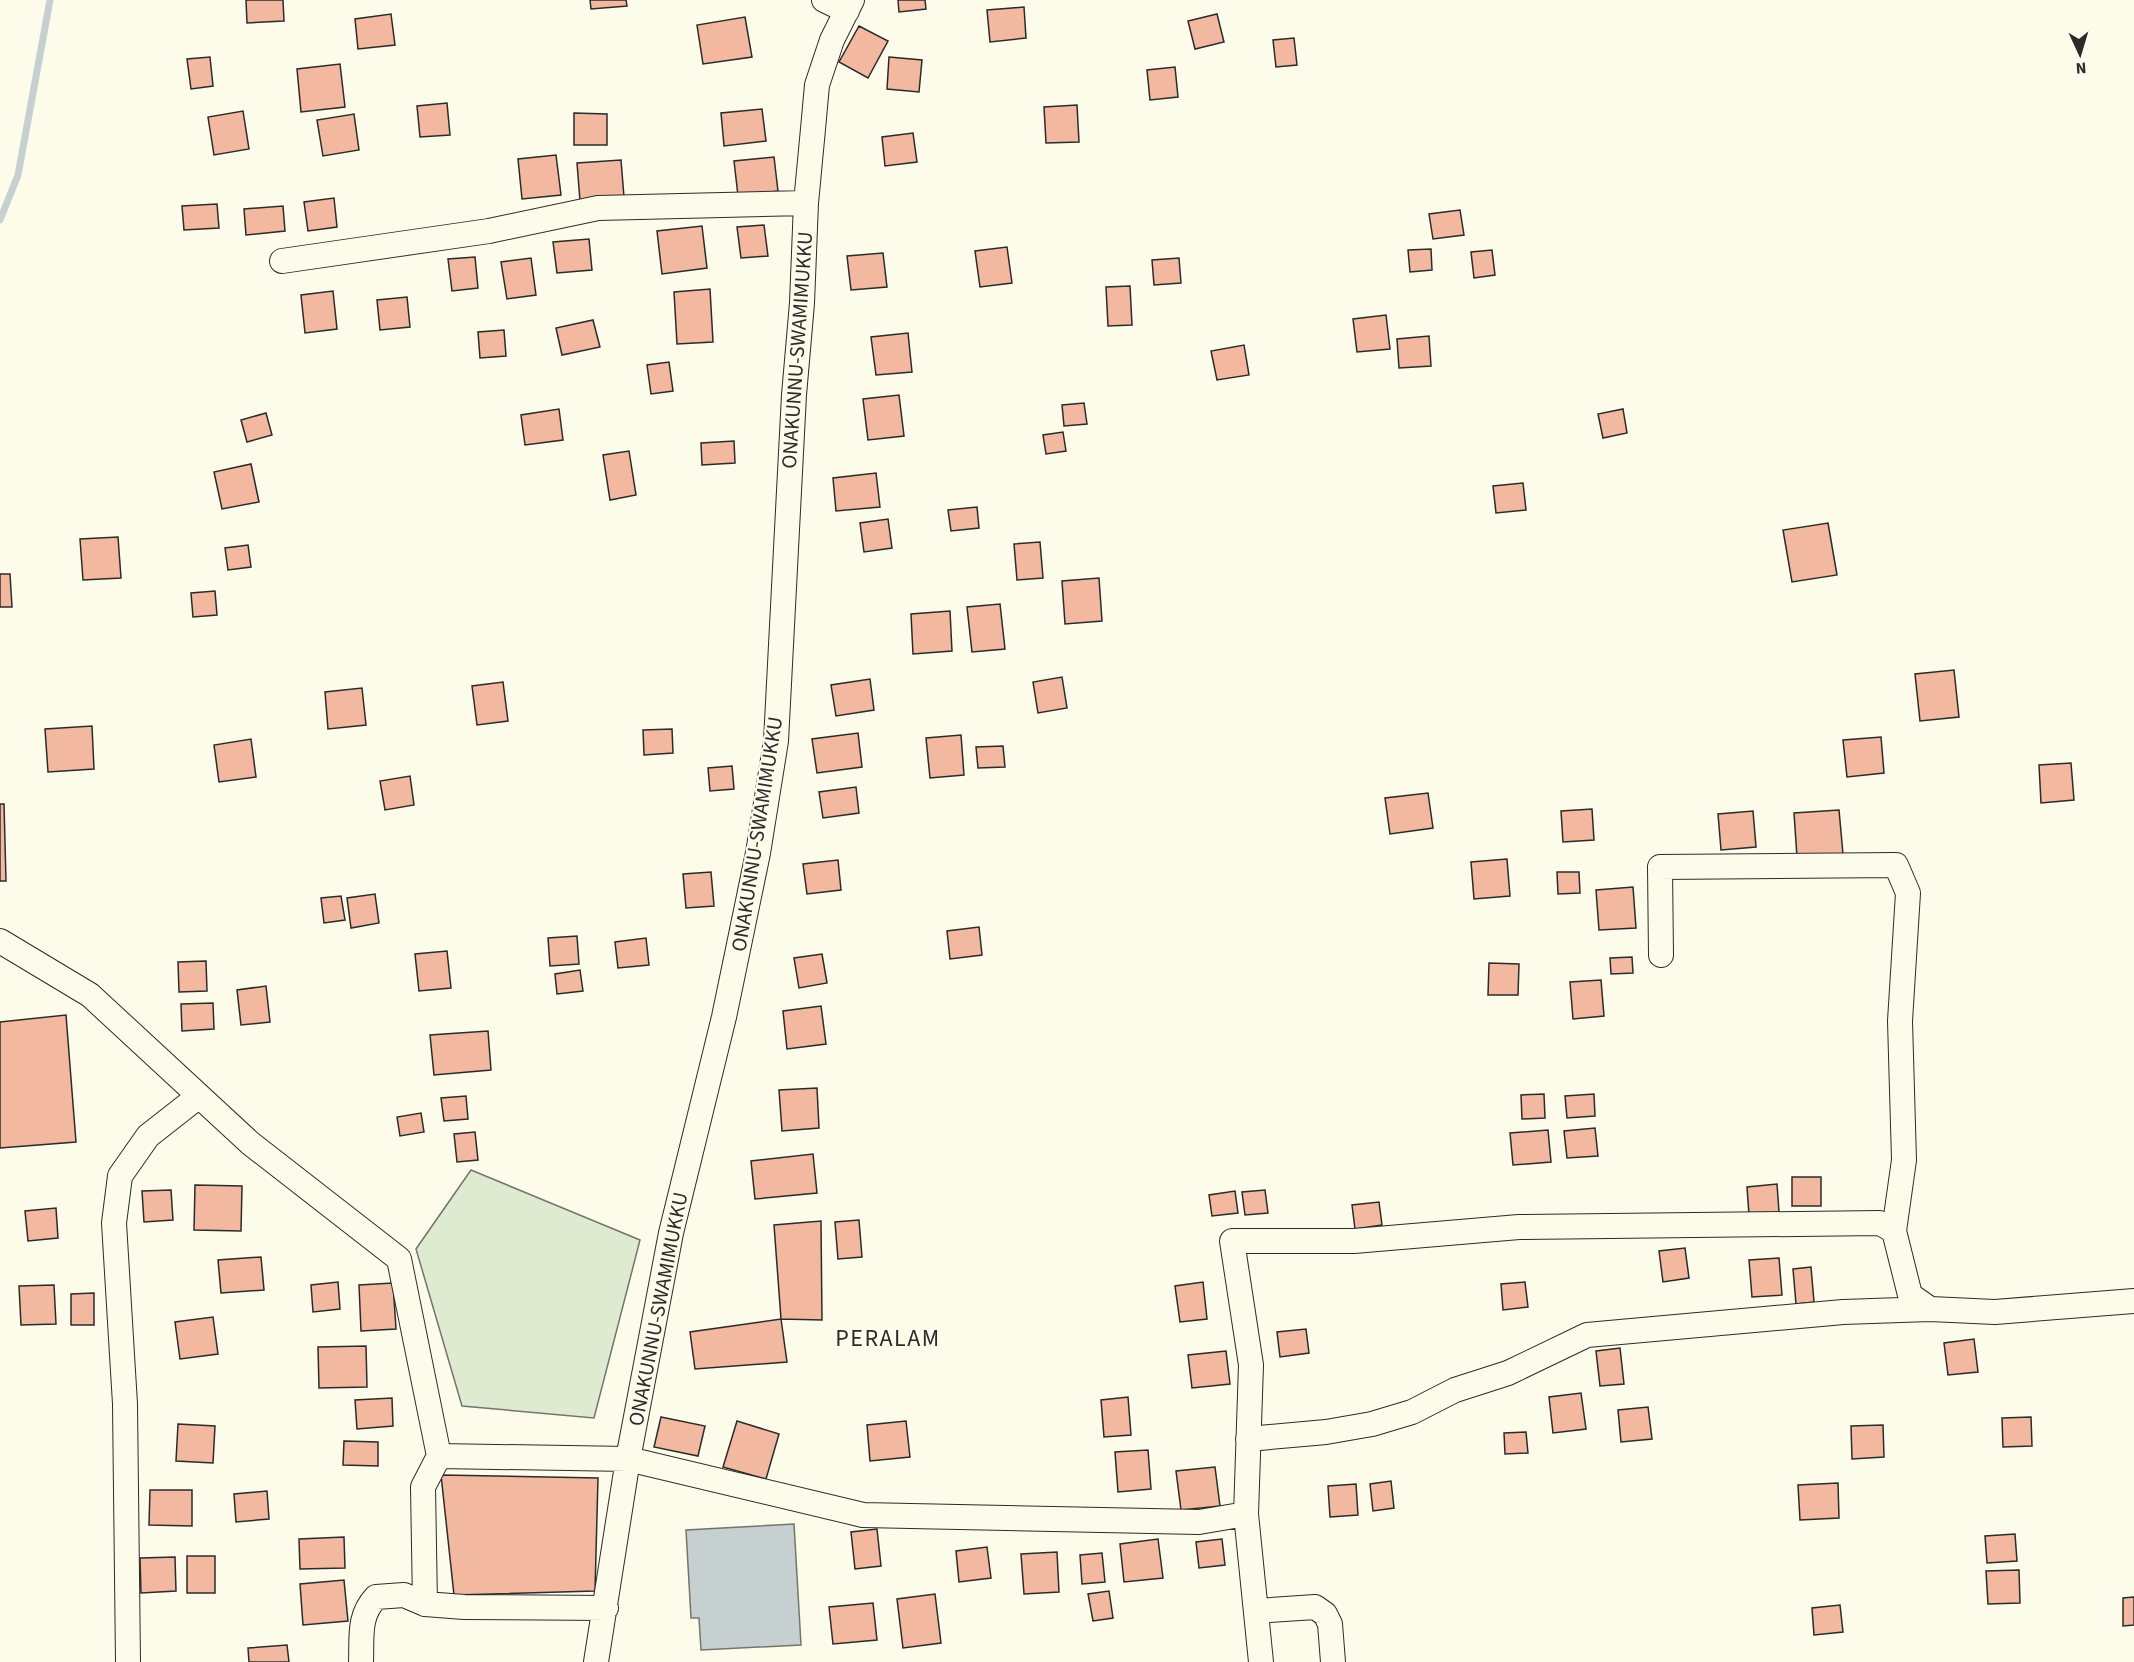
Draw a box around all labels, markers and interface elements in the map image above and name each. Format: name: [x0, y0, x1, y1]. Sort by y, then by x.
north arrow: [2050, 24, 2110, 84]
text: N: [2075, 57, 2087, 79]
street label: ONAKUNNU-SWAMIMUKKU: [774, 230, 820, 470]
street label: ONAKUNNU-SWAMIMUKKU: [724, 714, 790, 954]
street label: ONAKUNNU-SWAMIMUKKU: [621, 1190, 695, 1428]
district label: PERALAM: [835, 1321, 941, 1356]

